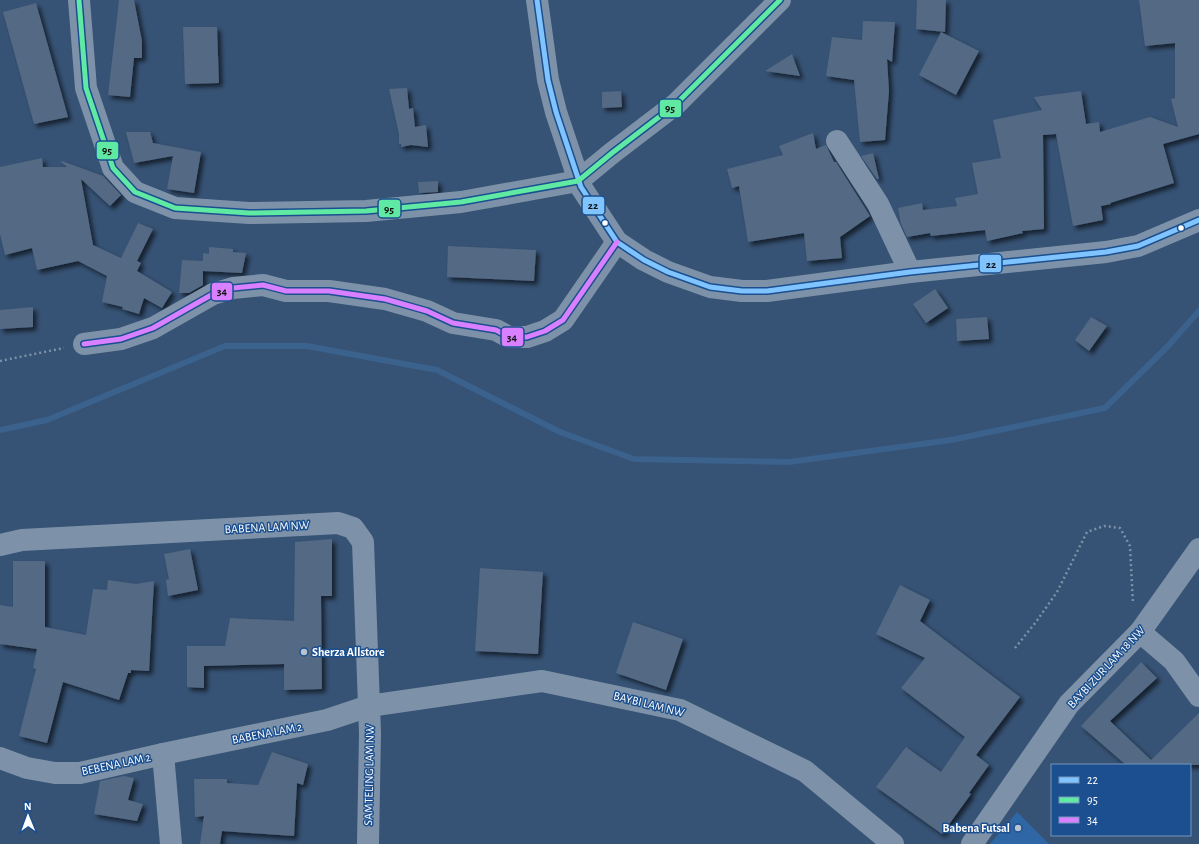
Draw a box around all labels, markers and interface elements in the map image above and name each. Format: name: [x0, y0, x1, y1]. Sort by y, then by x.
line badge: 95: [659, 99, 682, 118]
text: 95: [665, 103, 675, 114]
line badge: 95: [96, 141, 119, 160]
text: 95: [102, 145, 112, 156]
line badge: 22: [582, 196, 605, 215]
line badge: 95: [378, 199, 401, 218]
text: 22: [588, 200, 598, 211]
text: 95: [384, 204, 394, 215]
unlabelled marker: [600, 218, 610, 228]
unlabelled marker: [1176, 223, 1186, 233]
line badge: 22: [979, 254, 1002, 273]
text: 22: [986, 259, 996, 270]
line badge: 34: [211, 282, 233, 301]
text: 34: [217, 286, 228, 297]
line badge: 34: [501, 327, 524, 347]
text: 34: [507, 332, 518, 343]
street label: BABENA LAM NW: [224, 519, 310, 535]
street label: BAYBI ZUR LAM 18 NW: [1065, 624, 1147, 710]
place label: Sherza Allstore: [312, 646, 385, 658]
marker: Sherza Allstore: [299, 647, 309, 657]
street label: BAYBI LAM NW: [612, 689, 686, 719]
street label: BABENA LAM 2: [231, 720, 304, 746]
street label: SAMTELING LAM NW: [362, 724, 376, 826]
street label: BEBENA LAM 2: [80, 751, 152, 777]
legend: [1051, 764, 1191, 836]
text: 22: [1087, 774, 1098, 786]
text: 95: [1087, 794, 1098, 806]
north arrow: [8, 796, 48, 836]
text: N: [24, 801, 32, 812]
text: 34: [1087, 814, 1098, 826]
place label: Babena Futsal: [942, 822, 1010, 834]
marker: Babena Futsal: [1013, 823, 1023, 833]

